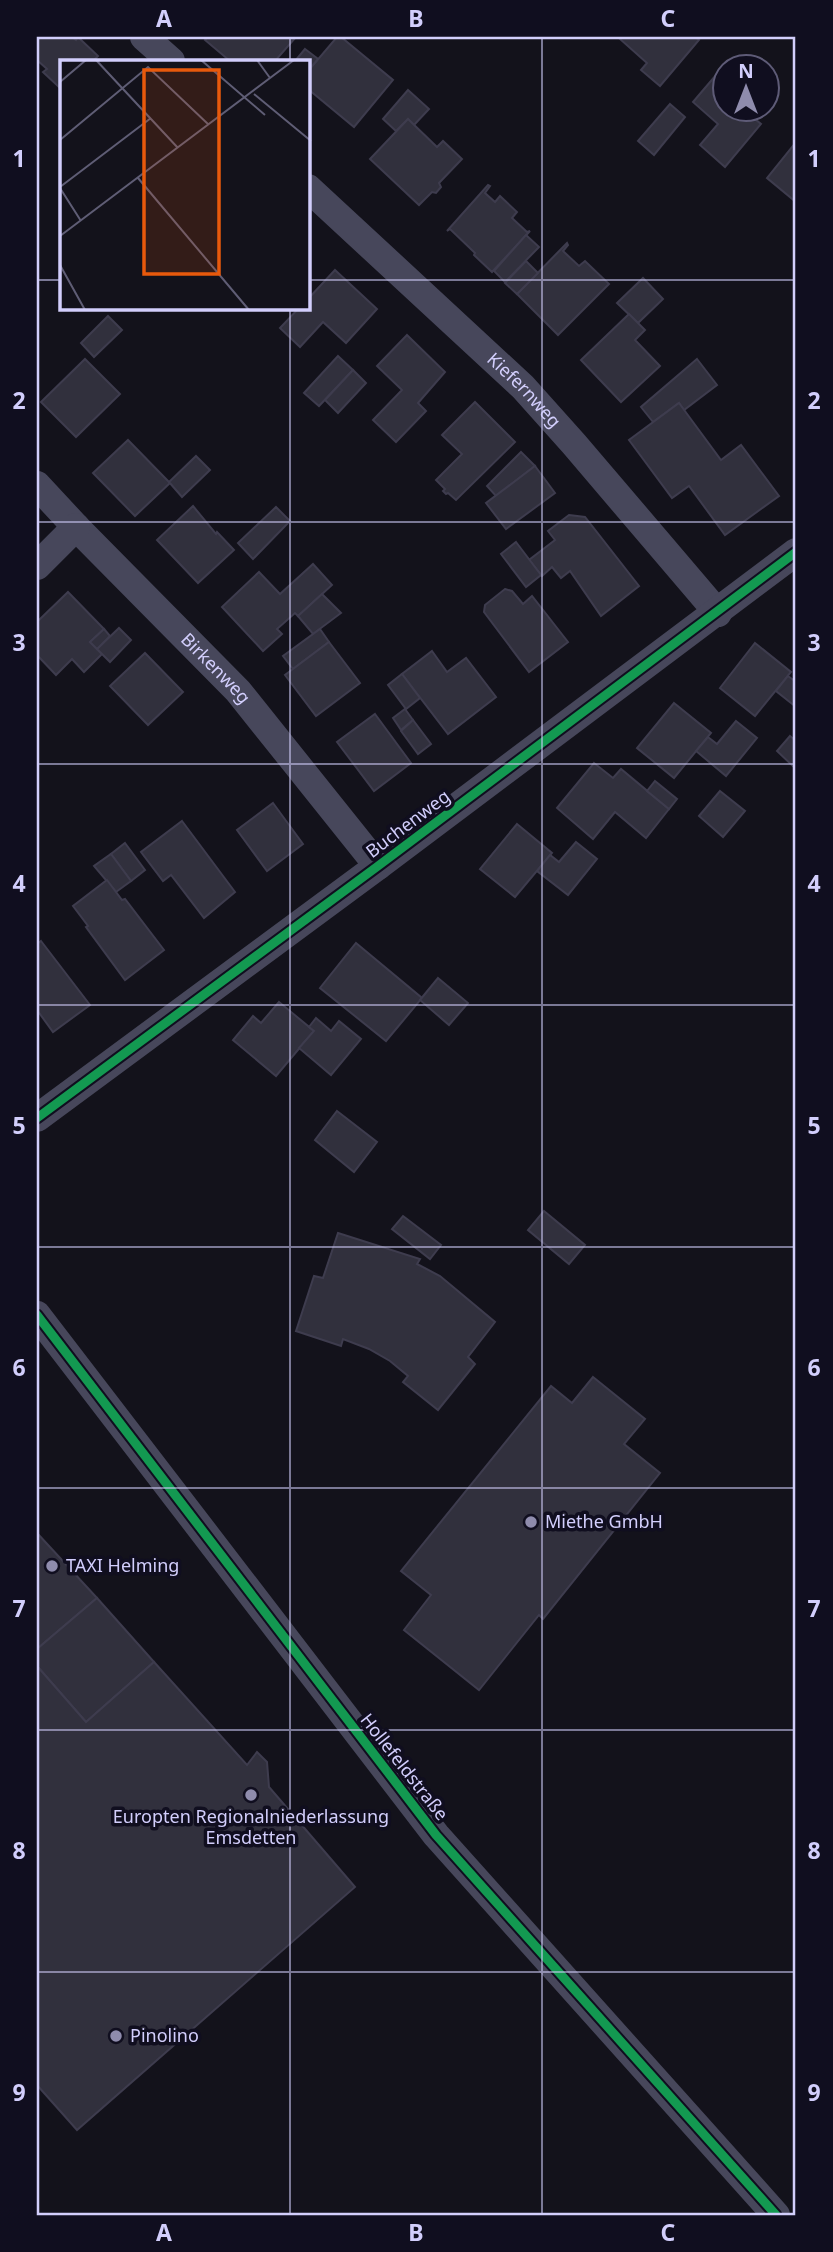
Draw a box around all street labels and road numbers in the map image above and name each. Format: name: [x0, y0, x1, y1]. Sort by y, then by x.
street label: Kiefernweg: [482, 347, 567, 432]
street label: Birkenweg: [176, 627, 256, 708]
street label: Buchenweg: [361, 784, 454, 863]
street label: Hollefeldstraße: [355, 1708, 454, 1825]

